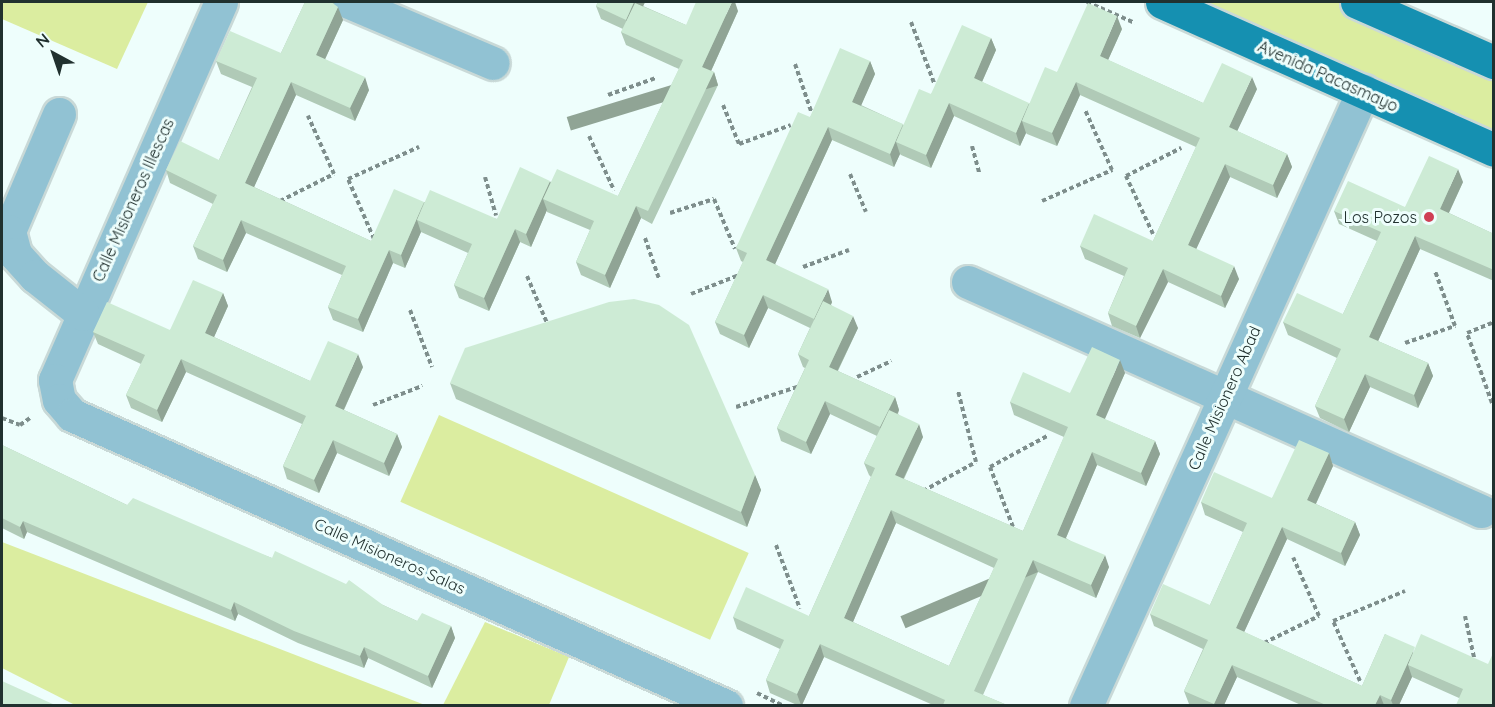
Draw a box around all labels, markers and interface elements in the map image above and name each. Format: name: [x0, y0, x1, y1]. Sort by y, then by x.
north arrow: [24, 24, 84, 84]
text: N: [31, 29, 53, 52]
street label: Avenida Pacasmayo: [1255, 36, 1401, 116]
street label: Calle Misioneros Illescas: [88, 115, 178, 285]
place label: Los Pozos: [1343, 207, 1417, 227]
marker: Los Pozos: [1422, 210, 1436, 224]
street label: Calle Misionero Abad: [1184, 323, 1264, 473]
street label: Calle Misioneros Salas: [312, 514, 468, 598]

